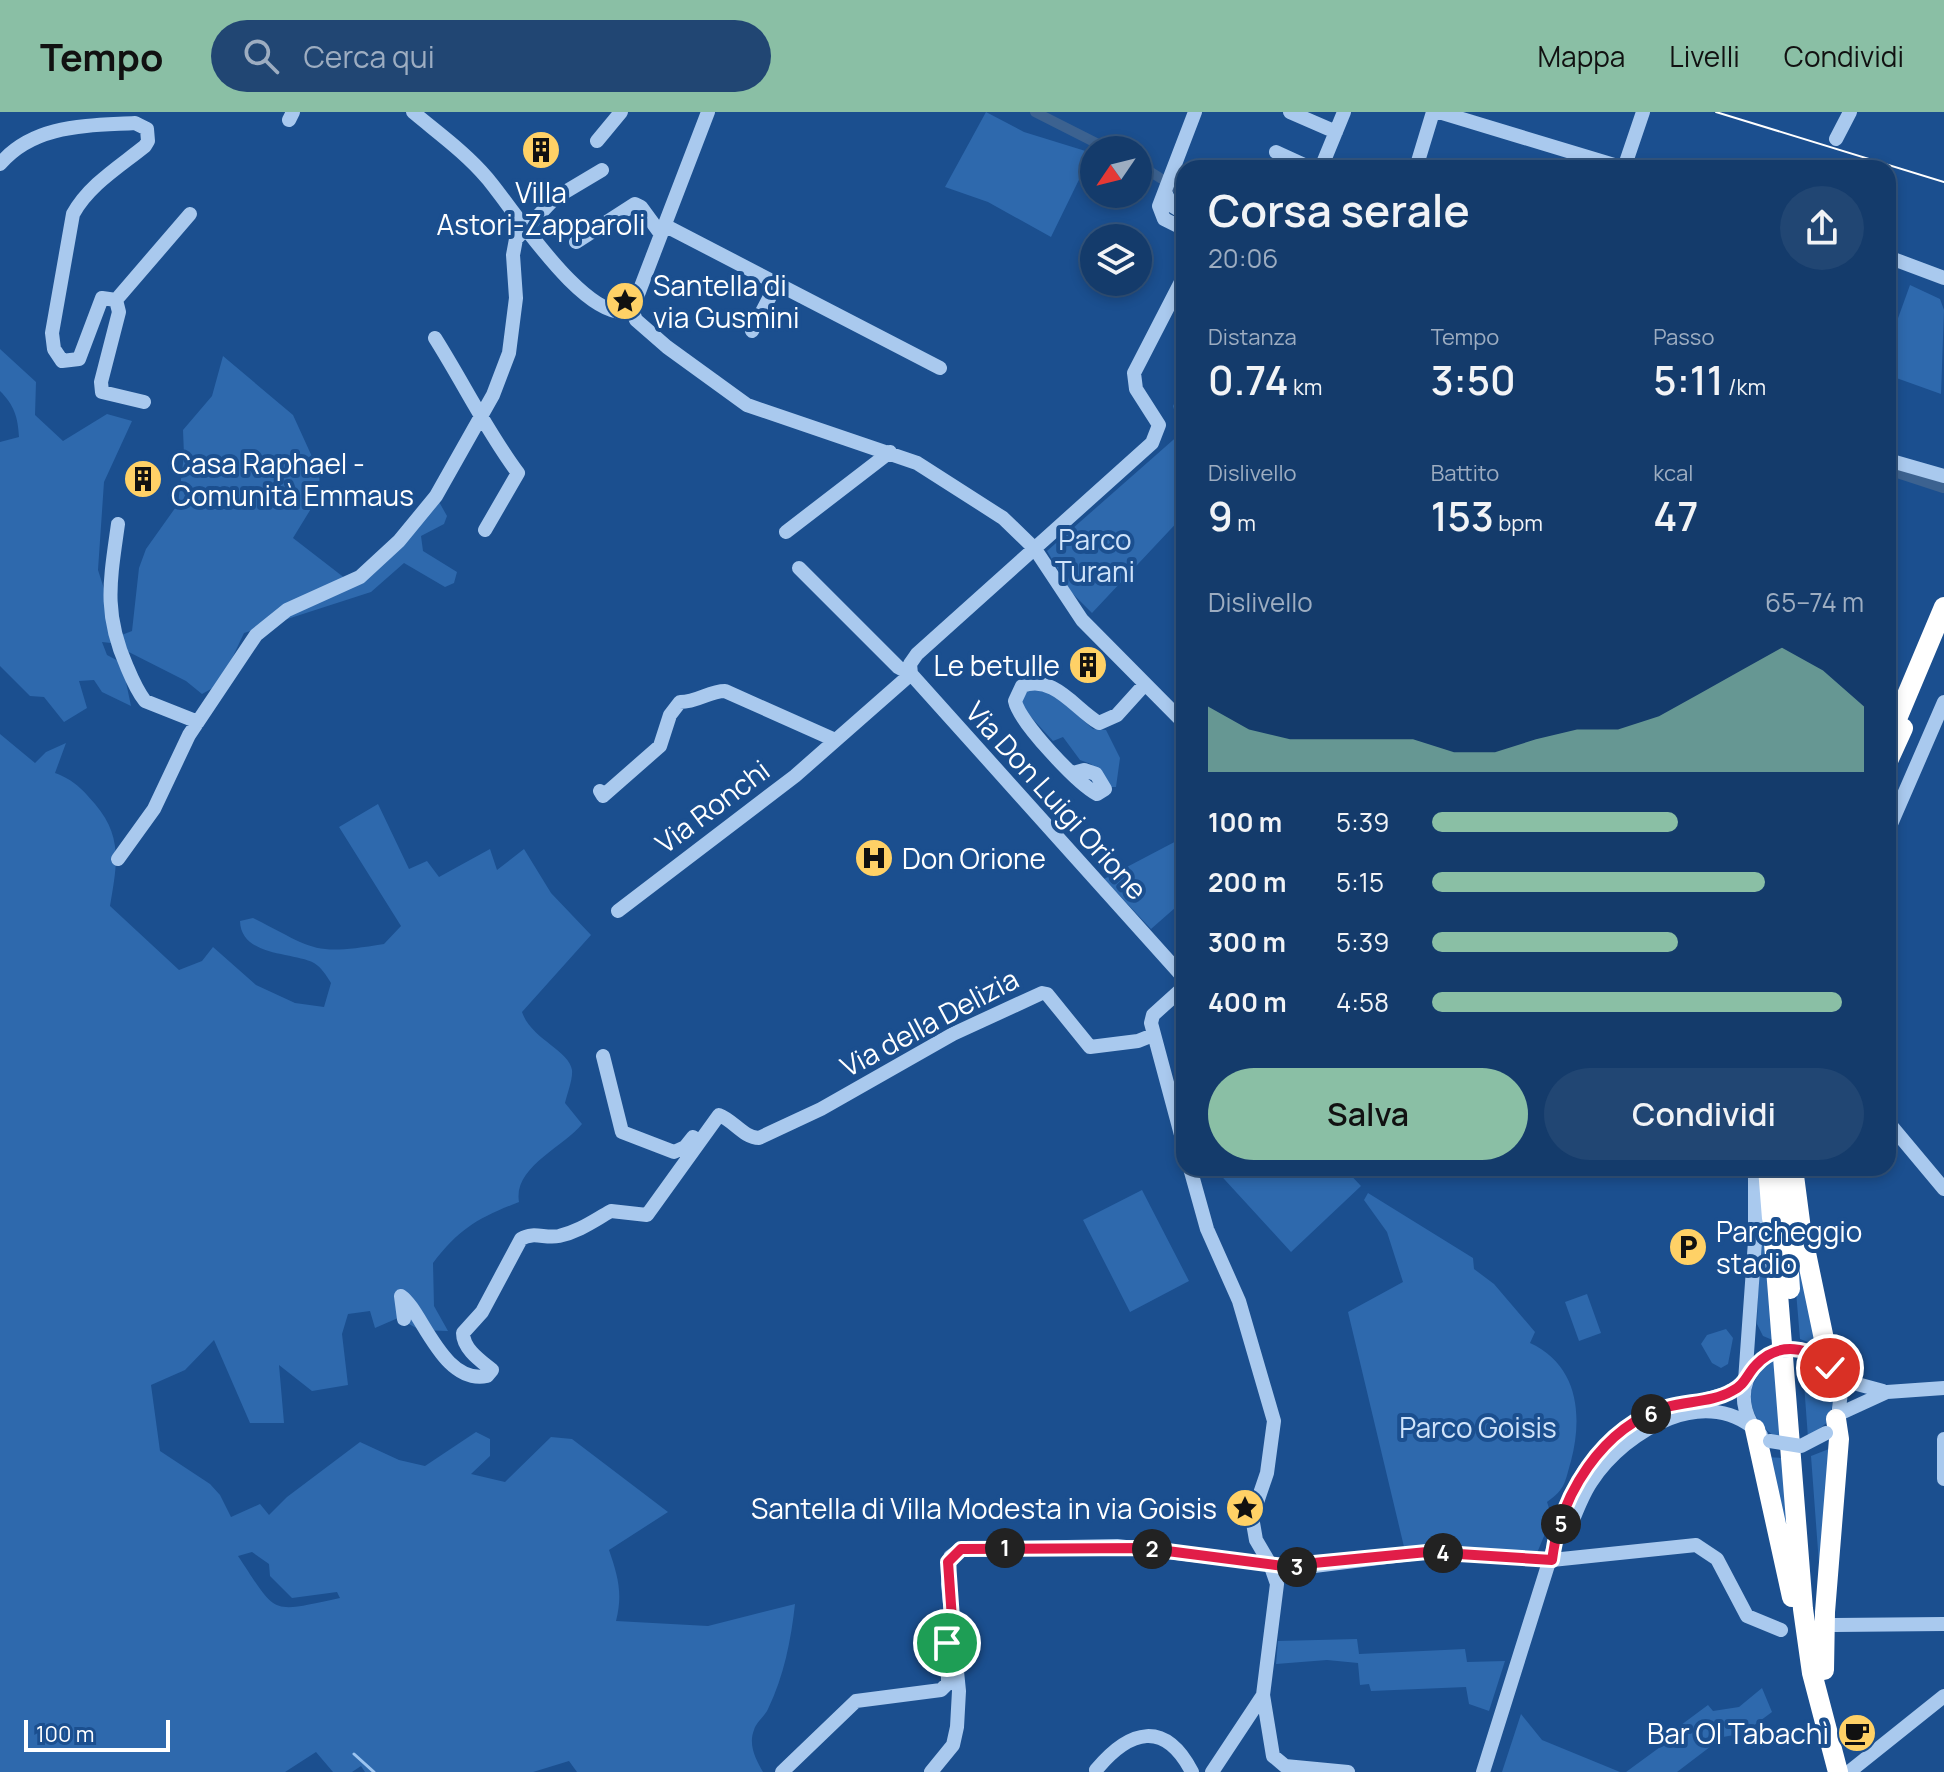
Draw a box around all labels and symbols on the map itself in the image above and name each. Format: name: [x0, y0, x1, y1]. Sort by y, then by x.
building icon: Villa Astori-Zapparoli: [520, 129, 562, 171]
north arrow: [1080, 136, 1152, 208]
place label: Villa Astori-Zapparoli: [437, 173, 645, 243]
place label: Santella di via Gusmini: [653, 266, 799, 336]
place icon: Santella di via Gusmini: [604, 280, 646, 322]
place label: Casa Raphael - Comunità Emmaus: [171, 444, 414, 514]
building icon: Casa Raphael - Comunità Emmaus: [122, 458, 164, 500]
park label: Parco Turani: [1055, 520, 1135, 590]
building icon: Le betulle: [1067, 644, 1109, 686]
place label: Le betulle: [934, 646, 1060, 684]
street label: Via Don Luigi Orione: [958, 693, 1156, 907]
street label: Via Ronchi: [647, 751, 777, 861]
hospital icon: Don Orione: [853, 837, 895, 879]
place label: Don Orione: [902, 839, 1046, 877]
street label: Via della Delizia: [833, 959, 1025, 1085]
place label: Parcheggio stadio: [1716, 1212, 1862, 1282]
parking icon: Parcheggio stadio: [1667, 1226, 1709, 1268]
pin: [1796, 1334, 1864, 1402]
pin: 6: [1631, 1394, 1671, 1434]
park label: Parco Goisis: [1399, 1408, 1557, 1446]
place icon: Santella di Villa Modesta in via Goisis: [1224, 1487, 1266, 1529]
place label: Santella di Villa Modesta in via Goisis: [751, 1489, 1217, 1527]
pin: 5: [1541, 1504, 1581, 1544]
pin: 1: [985, 1528, 1025, 1568]
pin: 2: [1132, 1529, 1172, 1569]
pin: 4: [1423, 1533, 1463, 1573]
pin: 3: [1277, 1547, 1317, 1587]
pin: [913, 1609, 981, 1677]
cafe icon: Bar Ol Tabachì: [1836, 1712, 1878, 1754]
place label: Bar Ol Tabachì: [1647, 1714, 1829, 1752]
scale bar: [24, 1716, 170, 1752]

